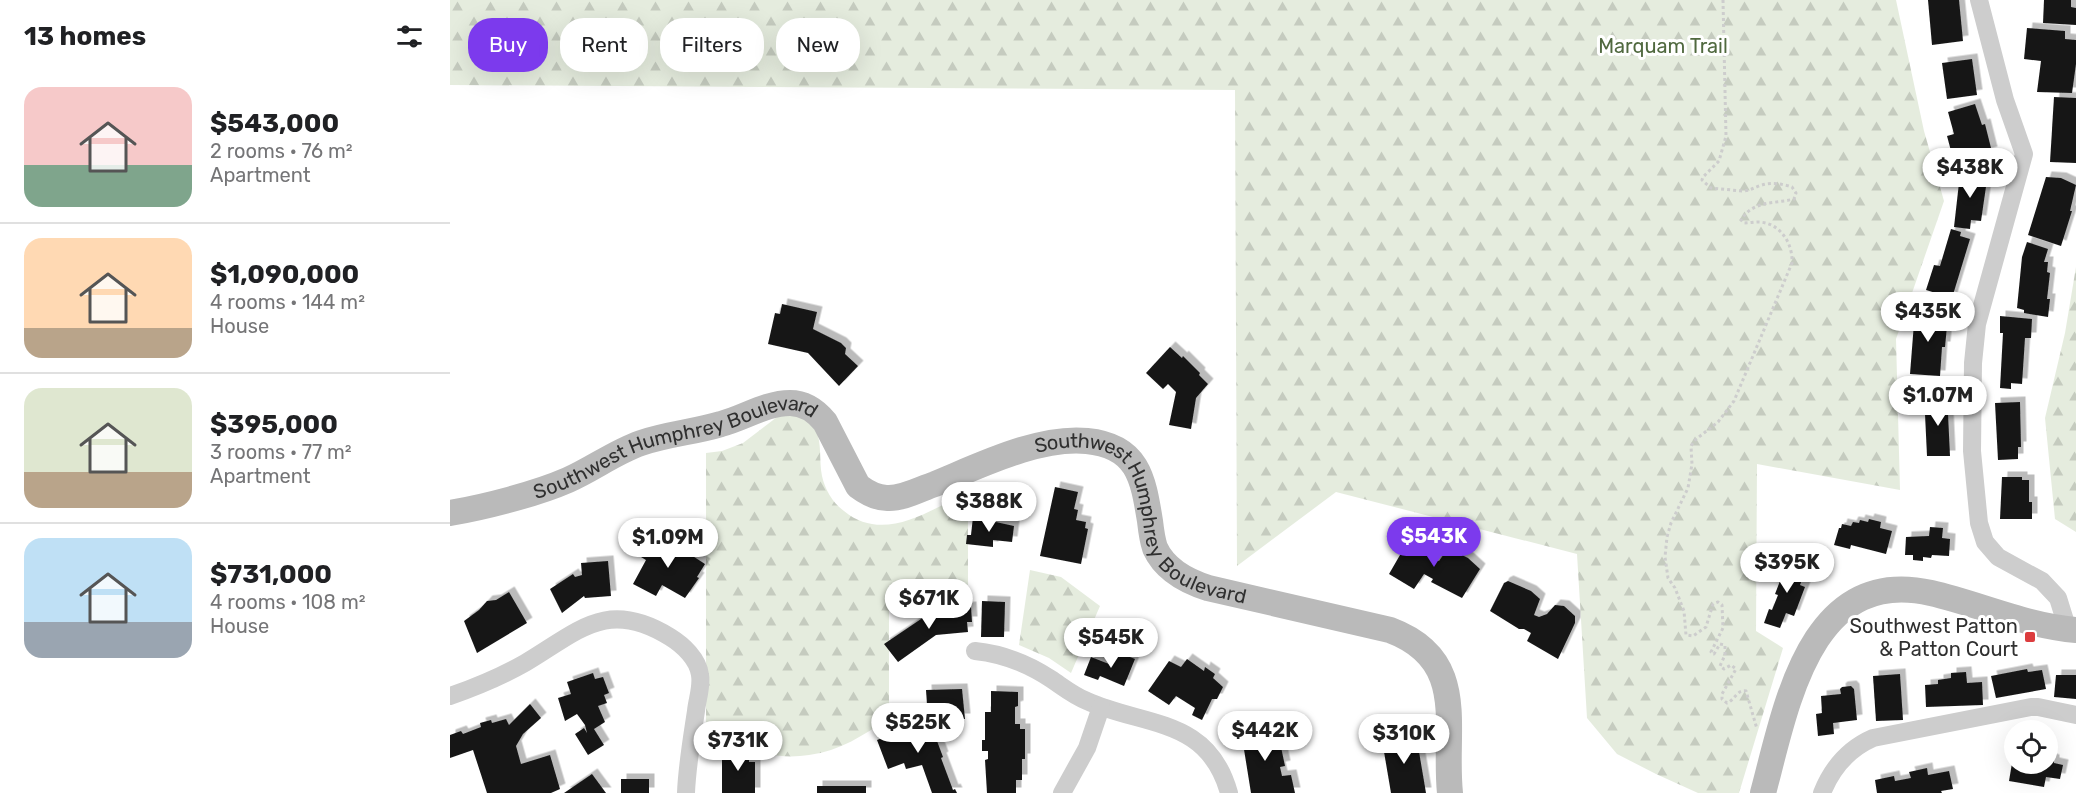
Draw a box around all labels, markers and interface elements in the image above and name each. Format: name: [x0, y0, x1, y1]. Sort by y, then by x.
chip: Buy: [468, 18, 548, 72]
chip: Rent: [560, 18, 648, 72]
chip: Filters: [660, 18, 764, 72]
chip: New: [776, 18, 860, 72]
icon: filters: [393, 20, 426, 53]
text: 13 homes: [24, 21, 146, 52]
park label: Marquam Trail: [1598, 34, 1728, 58]
text: $543,000: [210, 108, 339, 139]
icon: home: [72, 111, 144, 183]
text: 2 rooms · 76 m²: [210, 139, 353, 163]
pin: $438K: [1928, 148, 2012, 199]
text: $438K: [1937, 155, 2004, 179]
text: Apartment: [210, 163, 311, 187]
text: $1,090,000: [210, 259, 359, 290]
icon: home: [72, 262, 144, 334]
text: 4 rooms · 144 m²: [210, 290, 365, 314]
pin: $435K: [1886, 292, 1970, 343]
text: $435K: [1895, 299, 1961, 323]
text: House: [210, 314, 269, 338]
pin: $1.07M: [1889, 376, 1987, 427]
text: $1.07M: [1903, 383, 1973, 407]
street label: Southwest Humphrey Boulevard: [530, 391, 823, 504]
text: $395,000: [210, 409, 338, 440]
icon: home: [72, 412, 144, 484]
street label: Southwest Humphrey Boulevard: [1032, 428, 1249, 608]
text: 3 rooms · 77 m²: [210, 440, 352, 464]
text: Apartment: [210, 464, 311, 488]
pin: $388K: [947, 482, 1031, 533]
text: $388K: [956, 489, 1022, 513]
pin: $543K: [1392, 517, 1476, 568]
pin: $1.09M: [619, 518, 717, 569]
text: $543K: [1401, 524, 1467, 548]
text: $1.09M: [632, 525, 704, 549]
pin: $395K: [1745, 543, 1829, 594]
text: $395K: [1754, 550, 1820, 574]
text: $731,000: [210, 559, 332, 590]
icon: home: [72, 562, 144, 634]
pin: $671K: [887, 579, 971, 630]
text: $671K: [899, 586, 959, 610]
text: 4 rooms · 108 m²: [210, 590, 366, 614]
text: House: [210, 614, 269, 638]
place label: Southwest Patton & Patton Court: [1849, 614, 2018, 661]
pin: $545K: [1069, 618, 1153, 669]
text: $545K: [1078, 625, 1144, 649]
marker: Southwest Patton & Patton Court: [2023, 630, 2037, 644]
pin: $525K: [876, 703, 960, 754]
text: $525K: [885, 710, 951, 734]
pin: $442K: [1223, 711, 1307, 762]
pin: $310K: [1362, 714, 1446, 765]
text: $442K: [1232, 718, 1298, 742]
map controls: [2004, 720, 2058, 774]
button: locate: [2004, 720, 2058, 774]
pin: $731K: [696, 721, 780, 772]
text: $310K: [1372, 721, 1436, 745]
text: $731K: [708, 728, 768, 752]

